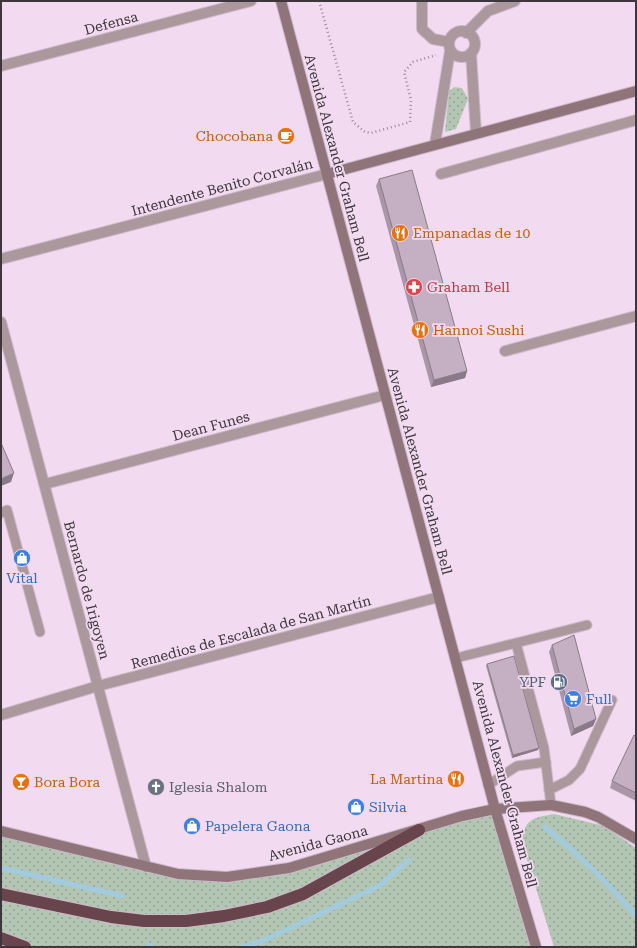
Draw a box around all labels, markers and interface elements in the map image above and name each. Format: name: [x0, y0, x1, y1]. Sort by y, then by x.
street label: Defensa: [82, 8, 140, 38]
street label: Avenida Alexander Graham Bell: [302, 53, 373, 264]
cafe icon: Chocobana: [276, 126, 296, 146]
place label: Chocobana: [196, 128, 273, 144]
street label: Intendente Benito Corvalán: [130, 155, 314, 219]
restaurant icon: Empanadas de 10: [390, 223, 410, 243]
place label: Empanadas de 10: [413, 225, 531, 241]
pharmacy icon: Graham Bell: [404, 277, 424, 297]
place label: Graham Bell: [427, 279, 510, 295]
restaurant icon: Hannoi Sushi: [410, 320, 430, 340]
place label: Hannoi Sushi: [433, 322, 525, 338]
street label: Avenida Alexander Graham Bell: [385, 366, 456, 577]
street label: Dean Funes: [171, 408, 252, 444]
street label: Bernardo de Irigoyen: [61, 519, 113, 661]
shop icon: Vital: [12, 548, 32, 568]
place label: Vital: [6, 570, 38, 586]
street label: Remedios de Escalada de San Martín: [129, 592, 373, 672]
fuel station icon: YPF: [549, 672, 569, 692]
place label: YPF: [519, 674, 546, 690]
street label: Avenida Alexander Graham Bell: [470, 679, 541, 890]
supermarket icon: Full: [563, 689, 583, 709]
place label: Full: [586, 691, 612, 707]
restaurant icon: La Martina: [446, 769, 466, 789]
place label: La Martina: [370, 771, 443, 787]
bar icon: Bora Bora: [11, 772, 31, 792]
place label: Bora Bora: [34, 774, 100, 790]
church icon: Iglesia Shalom: [146, 777, 166, 797]
place label: Iglesia Shalom: [169, 779, 268, 795]
shop icon: Silvia: [346, 797, 366, 817]
place label: Silvia: [369, 799, 407, 815]
shop icon: Papelera Gaona: [182, 816, 202, 836]
place label: Papelera Gaona: [205, 818, 311, 834]
street label: Avenida Gaona: [267, 822, 370, 864]

